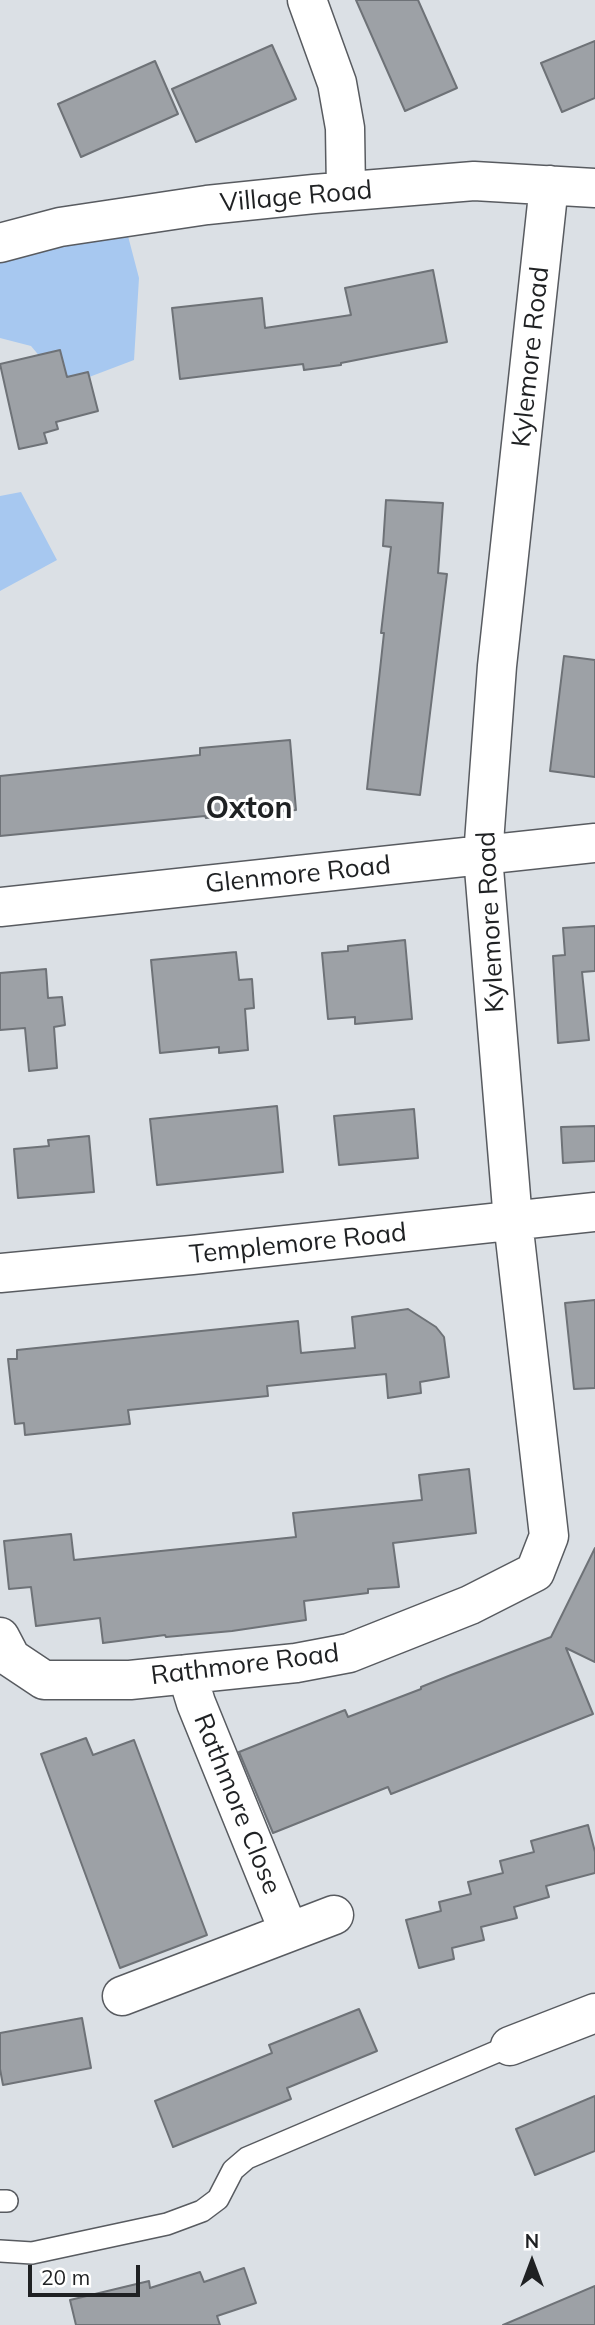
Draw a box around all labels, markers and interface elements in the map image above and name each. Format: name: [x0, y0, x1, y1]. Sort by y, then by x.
street label: Village Road: [219, 175, 373, 219]
street label: Kylemore Road: [506, 265, 556, 449]
district label: Oxton: [205, 791, 293, 827]
street label: Kylemore Road: [471, 831, 511, 1013]
street label: Glenmore Road: [204, 850, 392, 900]
street label: Templemore Road: [188, 1217, 408, 1271]
street label: Rathmore Road: [149, 1638, 341, 1692]
street label: Rathmore Close: [187, 1709, 287, 1899]
north arrow: [497, 2227, 567, 2297]
text: N: [525, 2229, 539, 2253]
scale bar: [32, 2252, 144, 2296]
text: 20 m: [41, 2264, 90, 2290]

